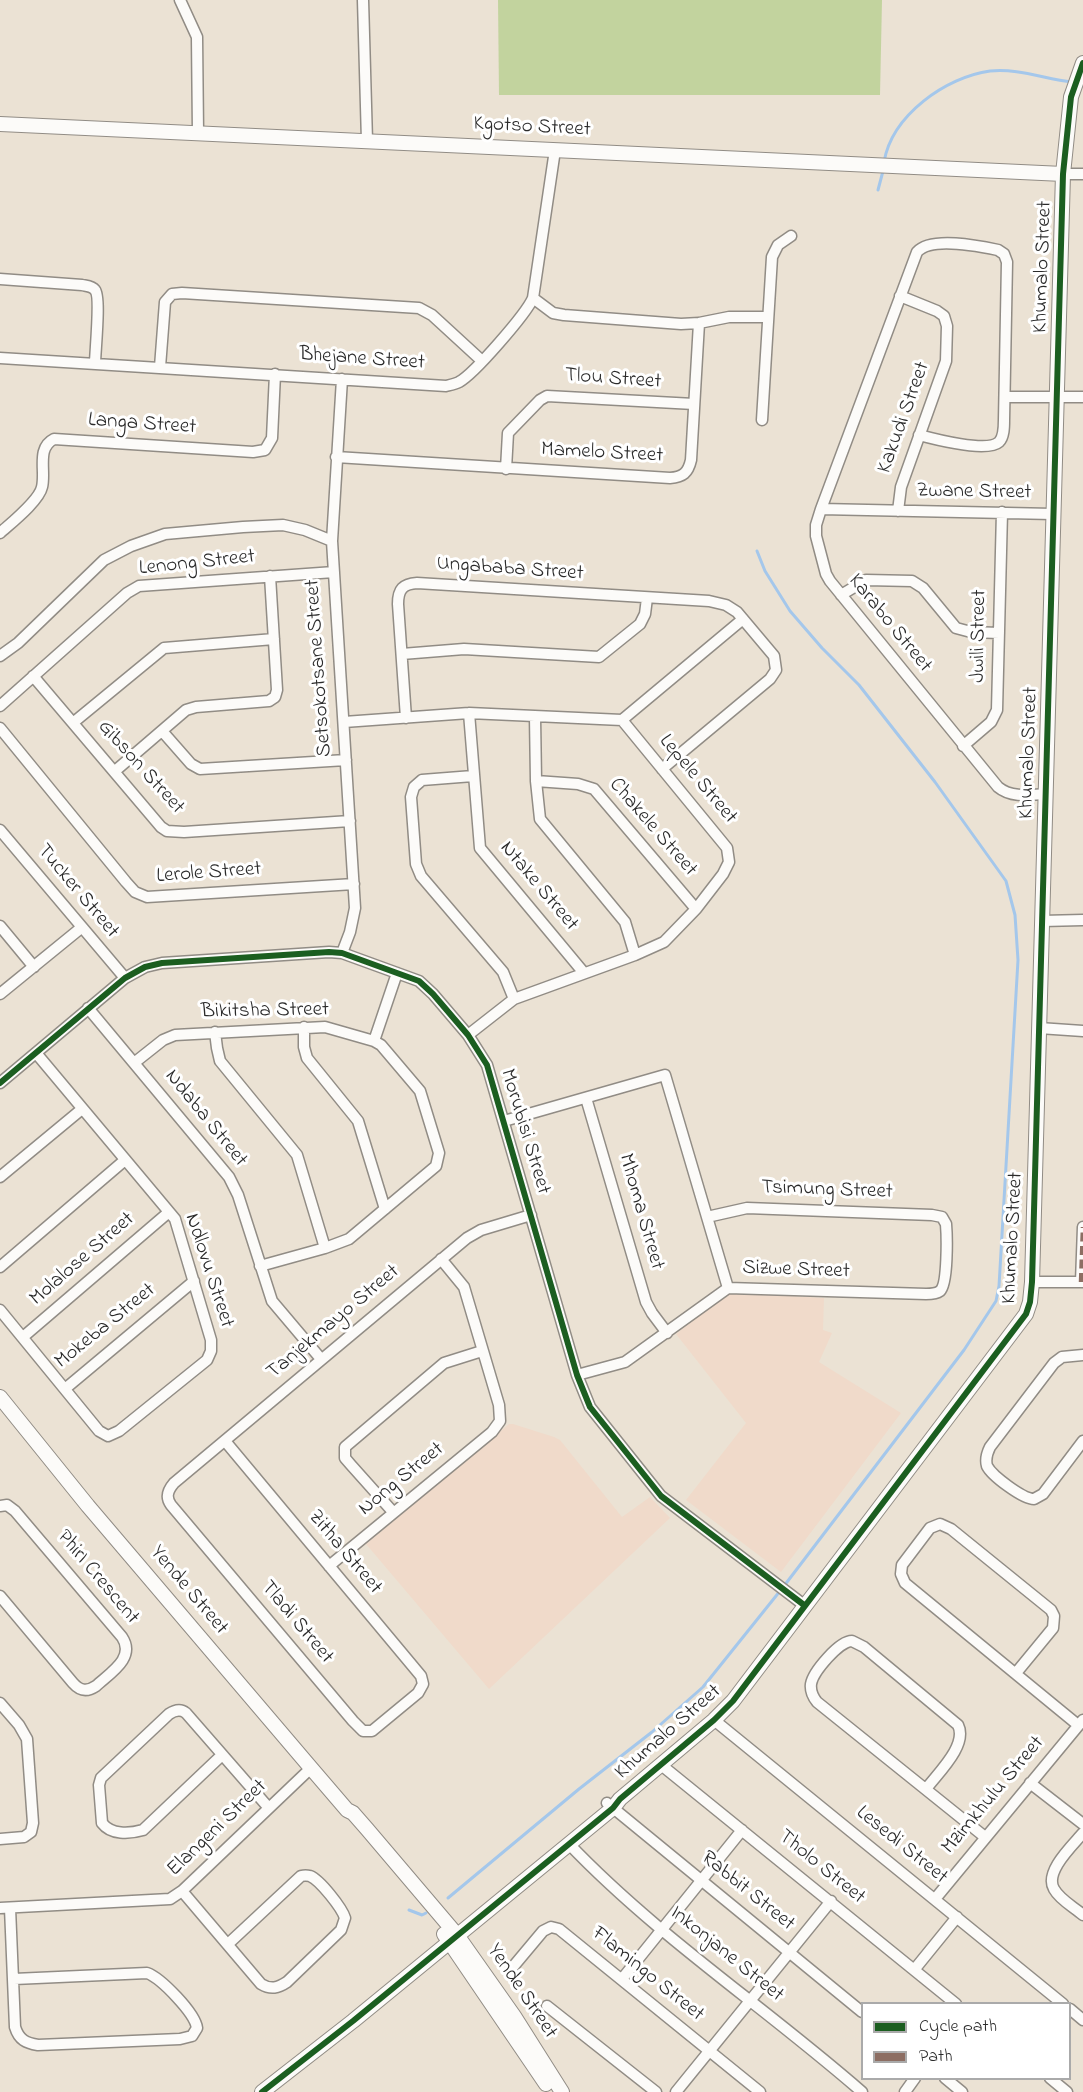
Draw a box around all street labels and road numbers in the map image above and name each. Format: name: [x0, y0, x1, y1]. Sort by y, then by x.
street label: Kgotso Street: [473, 112, 591, 144]
street label: Khumalo Street: [1029, 200, 1059, 334]
street label: Bhejane Street: [298, 343, 426, 377]
street label: Kakudi Street: [873, 359, 937, 477]
street label: Tlou Street: [564, 364, 662, 396]
street label: Langa Street: [87, 409, 197, 441]
street label: Mamelo Street: [540, 438, 664, 470]
street label: Zwane Street: [916, 479, 1032, 507]
street label: Lenong Street: [138, 545, 256, 583]
street label: Ungababa Street: [436, 552, 584, 588]
street label: Karabo Street: [842, 570, 936, 678]
street label: Setsokotsane Street: [301, 578, 339, 758]
street label: Jwili Street: [967, 589, 993, 683]
street label: Khumalo Street: [1015, 686, 1045, 820]
street label: Gibson Street: [91, 716, 189, 820]
street label: Lepele Street: [652, 730, 742, 830]
street label: Chakele Street: [602, 773, 702, 883]
street label: Ntake Street: [493, 837, 583, 937]
street label: Tucker Street: [30, 840, 124, 944]
street label: Lerole Street: [156, 858, 262, 890]
street label: Bikitsha Street: [201, 998, 329, 1026]
street label: Ndaba Street: [158, 1065, 252, 1173]
street label: Morubisi Street: [493, 1066, 555, 1198]
street label: Mhoma Street: [611, 1151, 669, 1273]
street label: Khumalo Street: [998, 1171, 1030, 1305]
street label: Tsimung Street: [761, 1176, 893, 1206]
street label: Molalose Street: [25, 1208, 141, 1312]
street label: Ndlovu Street: [178, 1211, 238, 1331]
street label: Sizwe Street: [742, 1257, 850, 1285]
street label: Tanjekmayo Street: [262, 1260, 406, 1386]
street label: Mokeba Street: [51, 1279, 161, 1375]
street label: Nong Street: [354, 1438, 450, 1522]
street label: Zitha Street: [301, 1506, 387, 1600]
street label: PhirI Crescent: [50, 1526, 144, 1630]
street label: Yende Street: [143, 1541, 233, 1641]
street label: Tladi Street: [254, 1576, 338, 1670]
street label: Khumalo Street: [611, 1680, 727, 1786]
street label: Mzimkhulu Street: [937, 1732, 1051, 1860]
street label: Elangeni Street: [163, 1775, 273, 1883]
street label: Lesedi Street: [850, 1801, 952, 1891]
street label: Tholo Street: [772, 1825, 870, 1911]
street label: Rabbit Street: [695, 1846, 799, 1938]
street label: Inkonjane Street: [664, 1901, 788, 2009]
street label: Flamingo Street: [586, 1922, 708, 2028]
street label: Yende Street: [480, 1940, 562, 2044]

